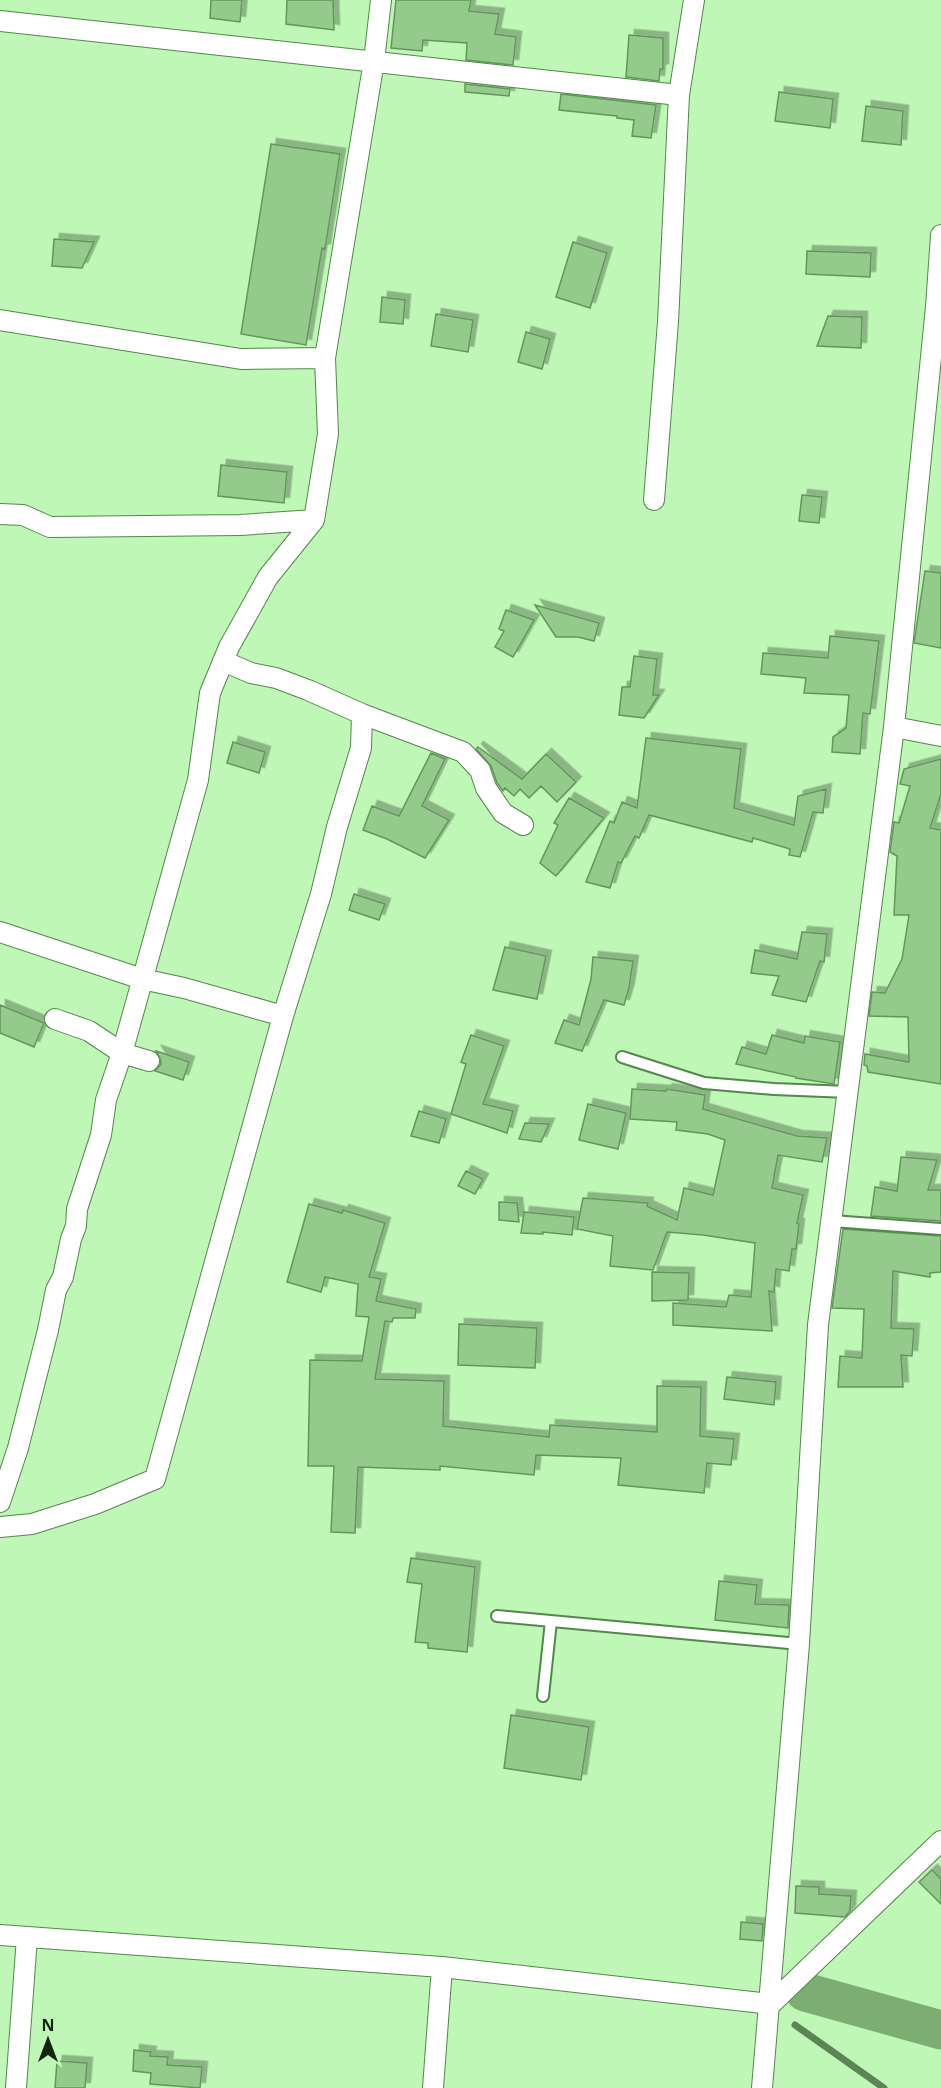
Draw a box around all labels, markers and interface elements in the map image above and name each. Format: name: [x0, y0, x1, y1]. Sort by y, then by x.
north arrow: [18, 2010, 78, 2070]
text: N: [41, 2014, 55, 2036]

